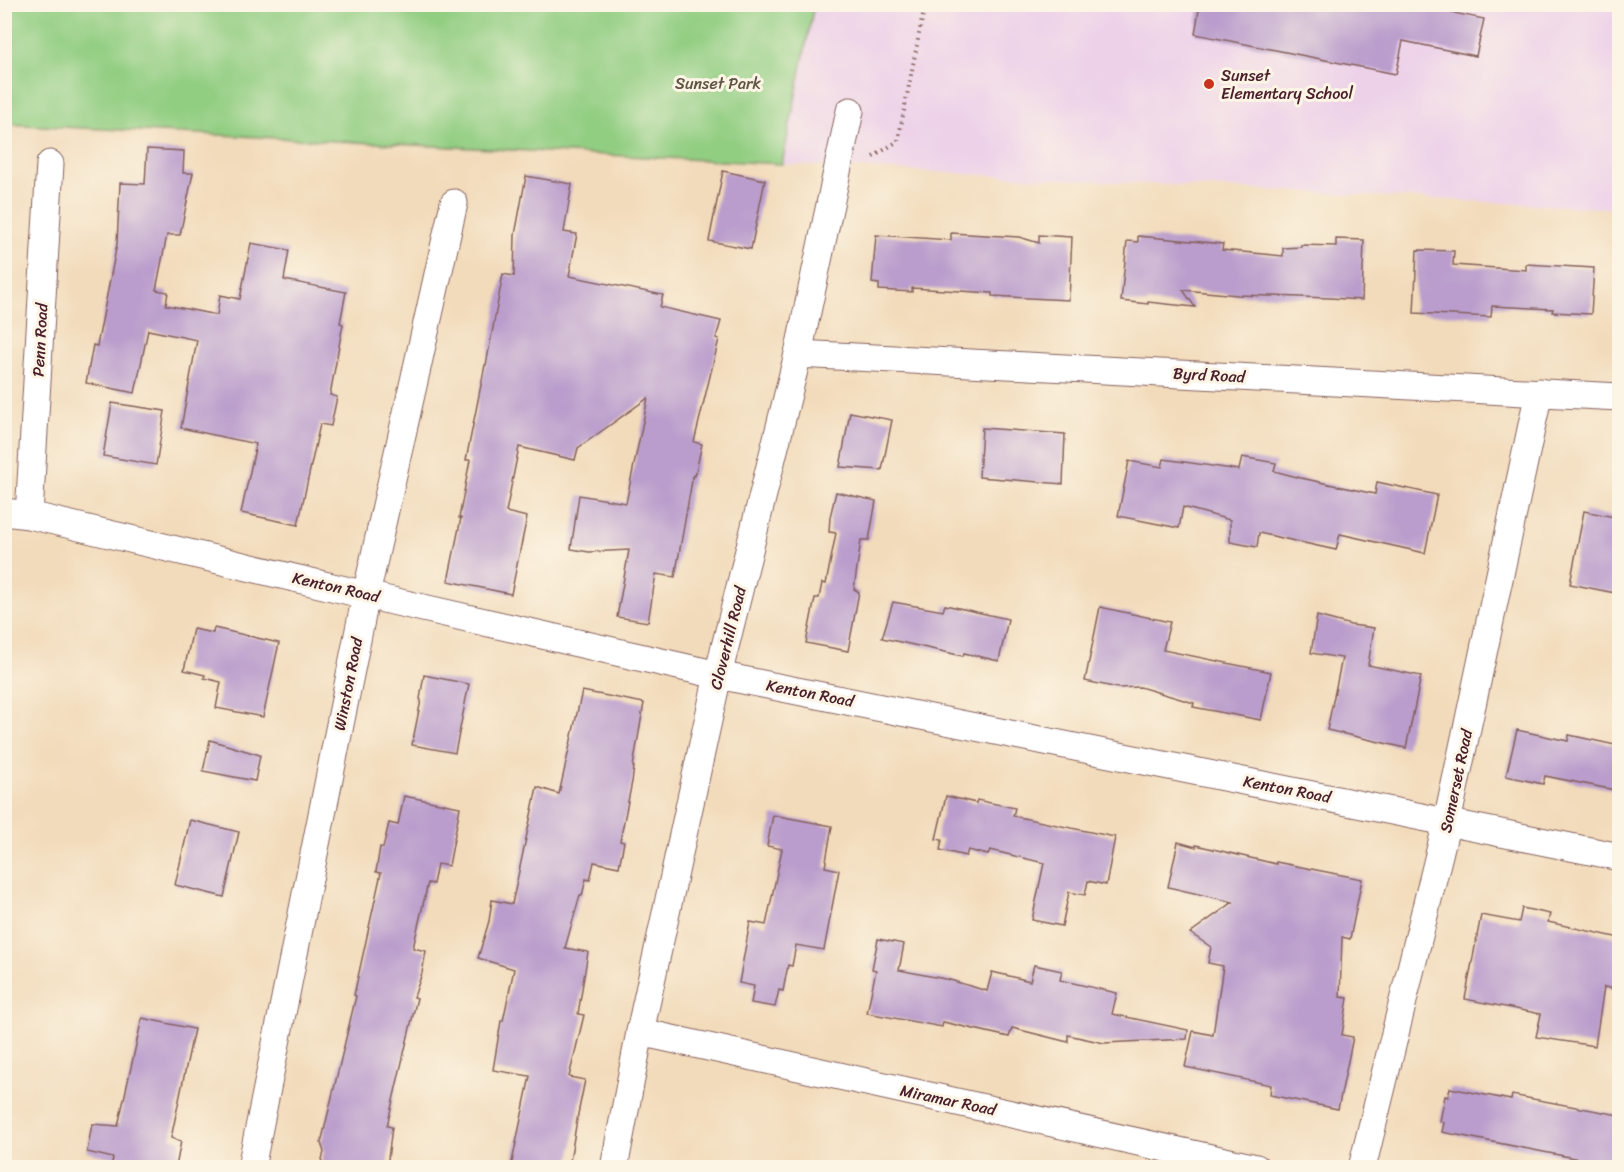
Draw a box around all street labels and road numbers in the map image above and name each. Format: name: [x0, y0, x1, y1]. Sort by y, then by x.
street label: Penn Road: [24, 301, 56, 378]
street label: Byrd Road: [1172, 359, 1247, 391]
street label: Kenton Road: [290, 563, 384, 611]
street label: Cloverhill Road: [701, 582, 755, 693]
street label: Winston Road: [325, 633, 372, 733]
street label: Kenton Road: [764, 670, 858, 716]
street label: Somerset Road: [1431, 725, 1481, 835]
street label: Kenton Road: [1241, 766, 1335, 812]
street label: Miramar Road: [897, 1076, 1000, 1125]

